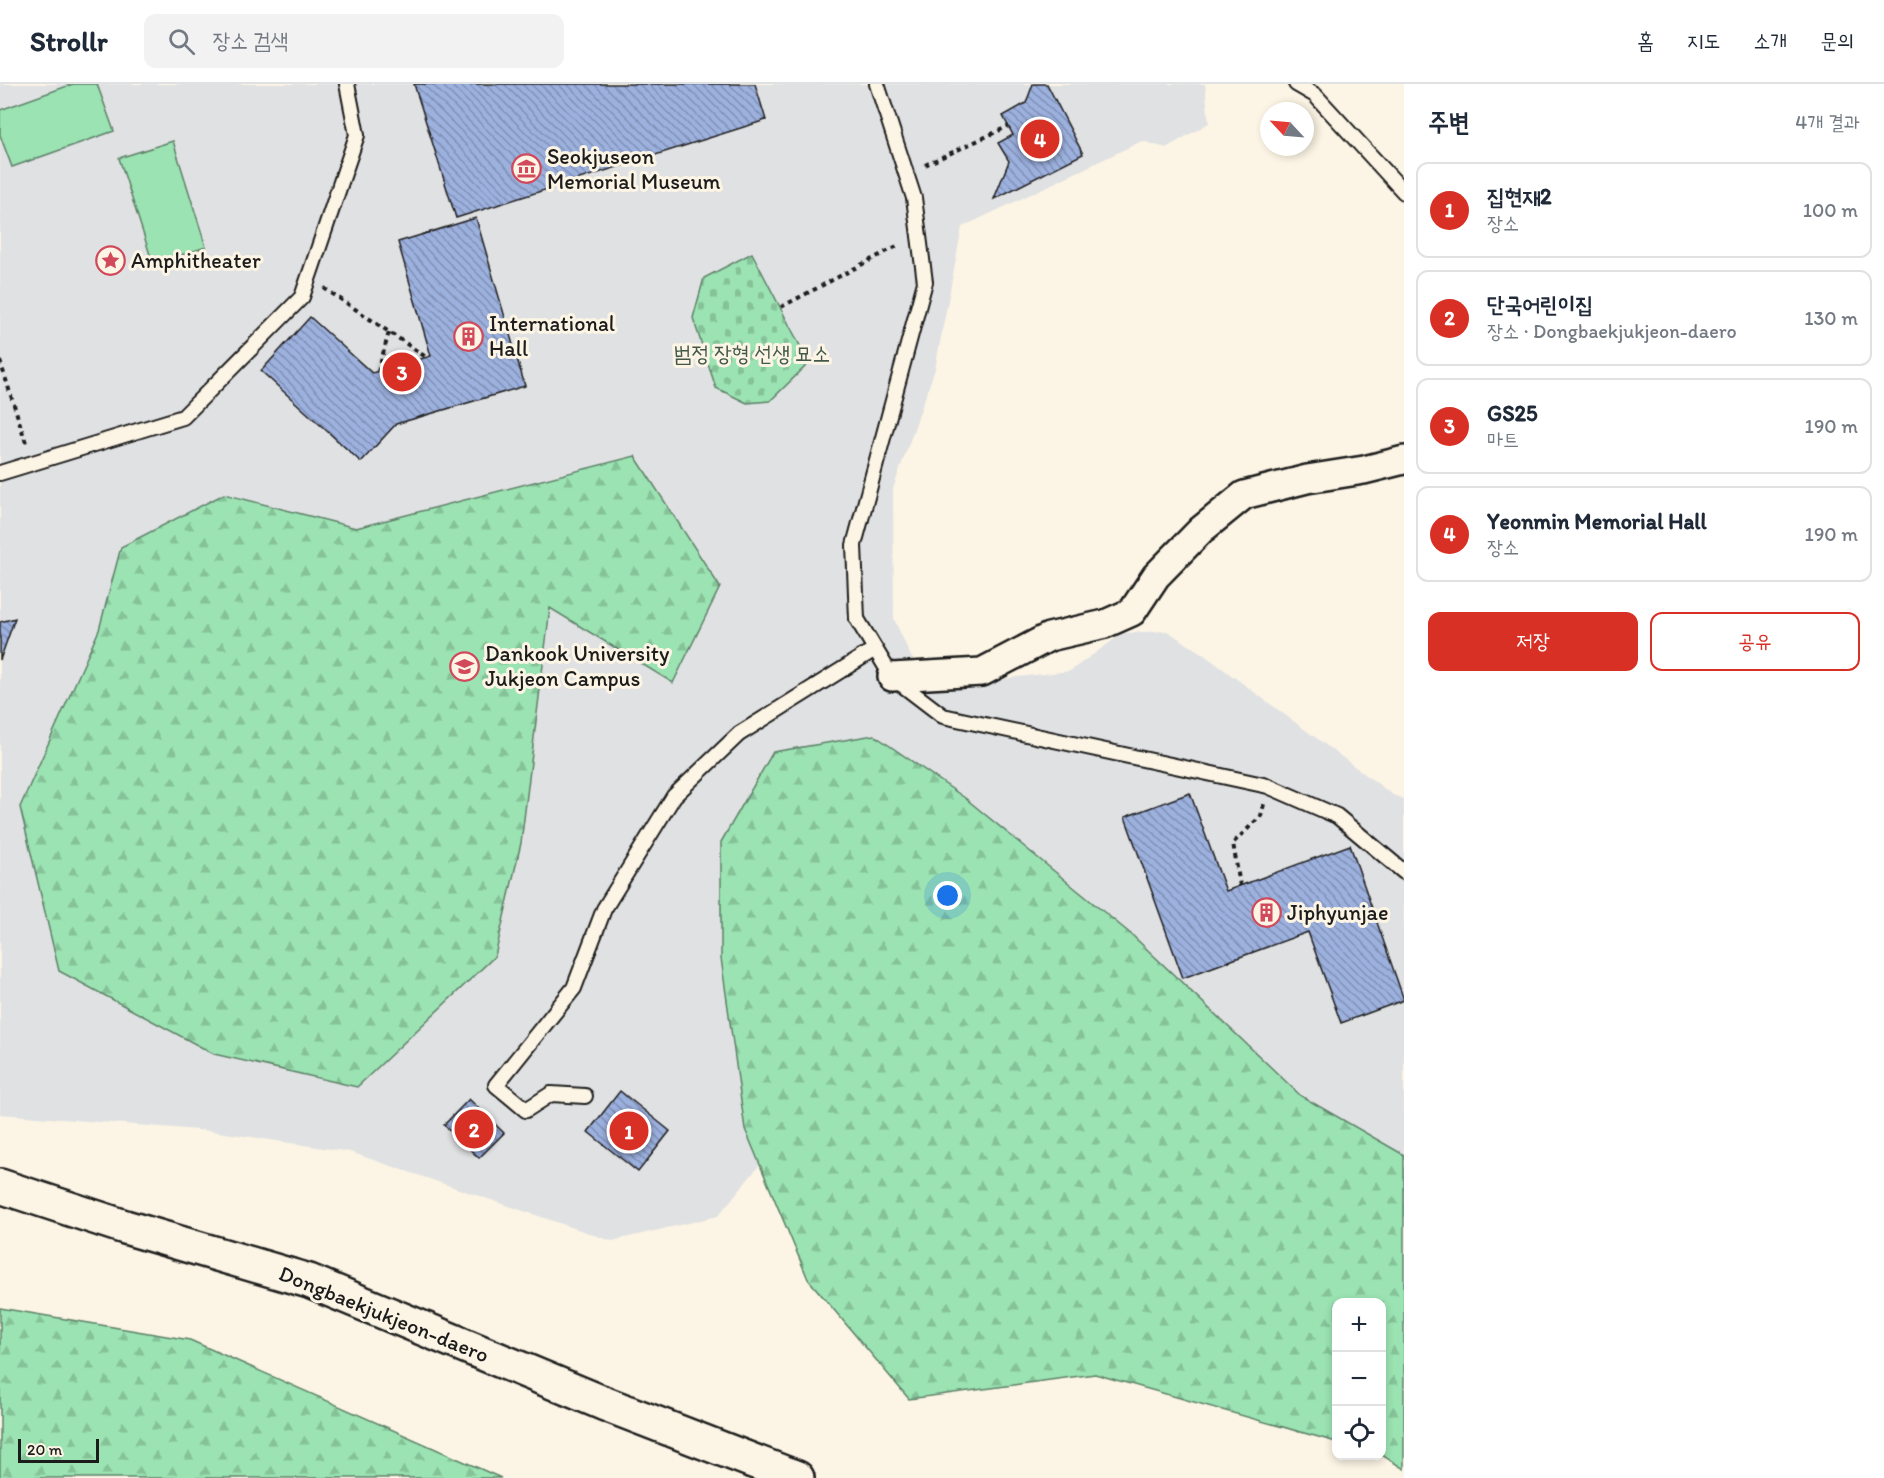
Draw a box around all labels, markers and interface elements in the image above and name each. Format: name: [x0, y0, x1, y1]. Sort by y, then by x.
search box: [144, 14, 564, 68]
text: Strollr: [30, 24, 108, 58]
icon: search: [165, 25, 198, 58]
text: 장소 검색: [213, 27, 288, 54]
text: 홈: [1637, 28, 1654, 53]
text: 지도: [1687, 28, 1720, 53]
text: 소개: [1753, 28, 1787, 53]
text: 문의: [1820, 28, 1854, 53]
north arrow: [1260, 102, 1314, 156]
text: 주변: [1428, 106, 1470, 138]
text: 4개 결과: [1795, 110, 1860, 134]
pin: 4: [1020, 116, 1060, 162]
place label: Seokjuseon Memorial Museum: [547, 143, 721, 195]
museum icon: Seokjuseon Memorial Museum: [510, 153, 542, 185]
text: 집현재2: [1487, 183, 1552, 210]
text: 1: [1445, 198, 1454, 222]
text: 100 m: [1803, 198, 1858, 222]
text: 장소: [1487, 211, 1519, 235]
place icon: Amphitheater: [94, 244, 126, 276]
place label: Amphitheater: [131, 247, 261, 274]
text: 단국어린이집: [1487, 291, 1593, 318]
text: 2: [1444, 306, 1455, 330]
text: 130 m: [1804, 306, 1858, 330]
place label: International Hall: [489, 310, 615, 362]
text: 장소 · Dongbaekjukjeon-daero: [1487, 319, 1737, 343]
building icon: International Hall: [452, 320, 484, 352]
park label: 범정 장형 선생 묘소: [674, 340, 830, 367]
pin: 3: [382, 350, 422, 394]
text: GS25: [1487, 400, 1538, 427]
text: 3: [1444, 414, 1455, 438]
text: 190 m: [1805, 414, 1858, 438]
text: 마트: [1487, 427, 1519, 451]
text: Yeonmin Memorial Hall: [1487, 508, 1707, 535]
text: 4: [1443, 522, 1456, 546]
text: 190 m: [1805, 522, 1858, 546]
text: 장소: [1487, 535, 1519, 559]
button: 저장: [1428, 612, 1638, 671]
button: 공유: [1650, 612, 1860, 671]
place label: Dankook University Jukjeon Campus: [485, 640, 670, 692]
school or university icon: Dankook University Jukjeon Campus: [448, 650, 480, 682]
your location: [933, 881, 962, 910]
building icon: Jiphyunjae: [1250, 896, 1282, 928]
place label: Jiphyunjae: [1287, 899, 1389, 926]
pin: 2: [454, 1106, 494, 1152]
pin: 1: [610, 1108, 648, 1154]
street label: Dongbaekjukjeon-daero: [275, 1260, 493, 1368]
map controls: [1332, 1298, 1386, 1460]
button: +: [1332, 1298, 1386, 1352]
button: −: [1332, 1352, 1386, 1406]
button: locate: [1332, 1406, 1386, 1460]
scale bar: [18, 1436, 99, 1464]
text: 20 m: [27, 1440, 62, 1459]

